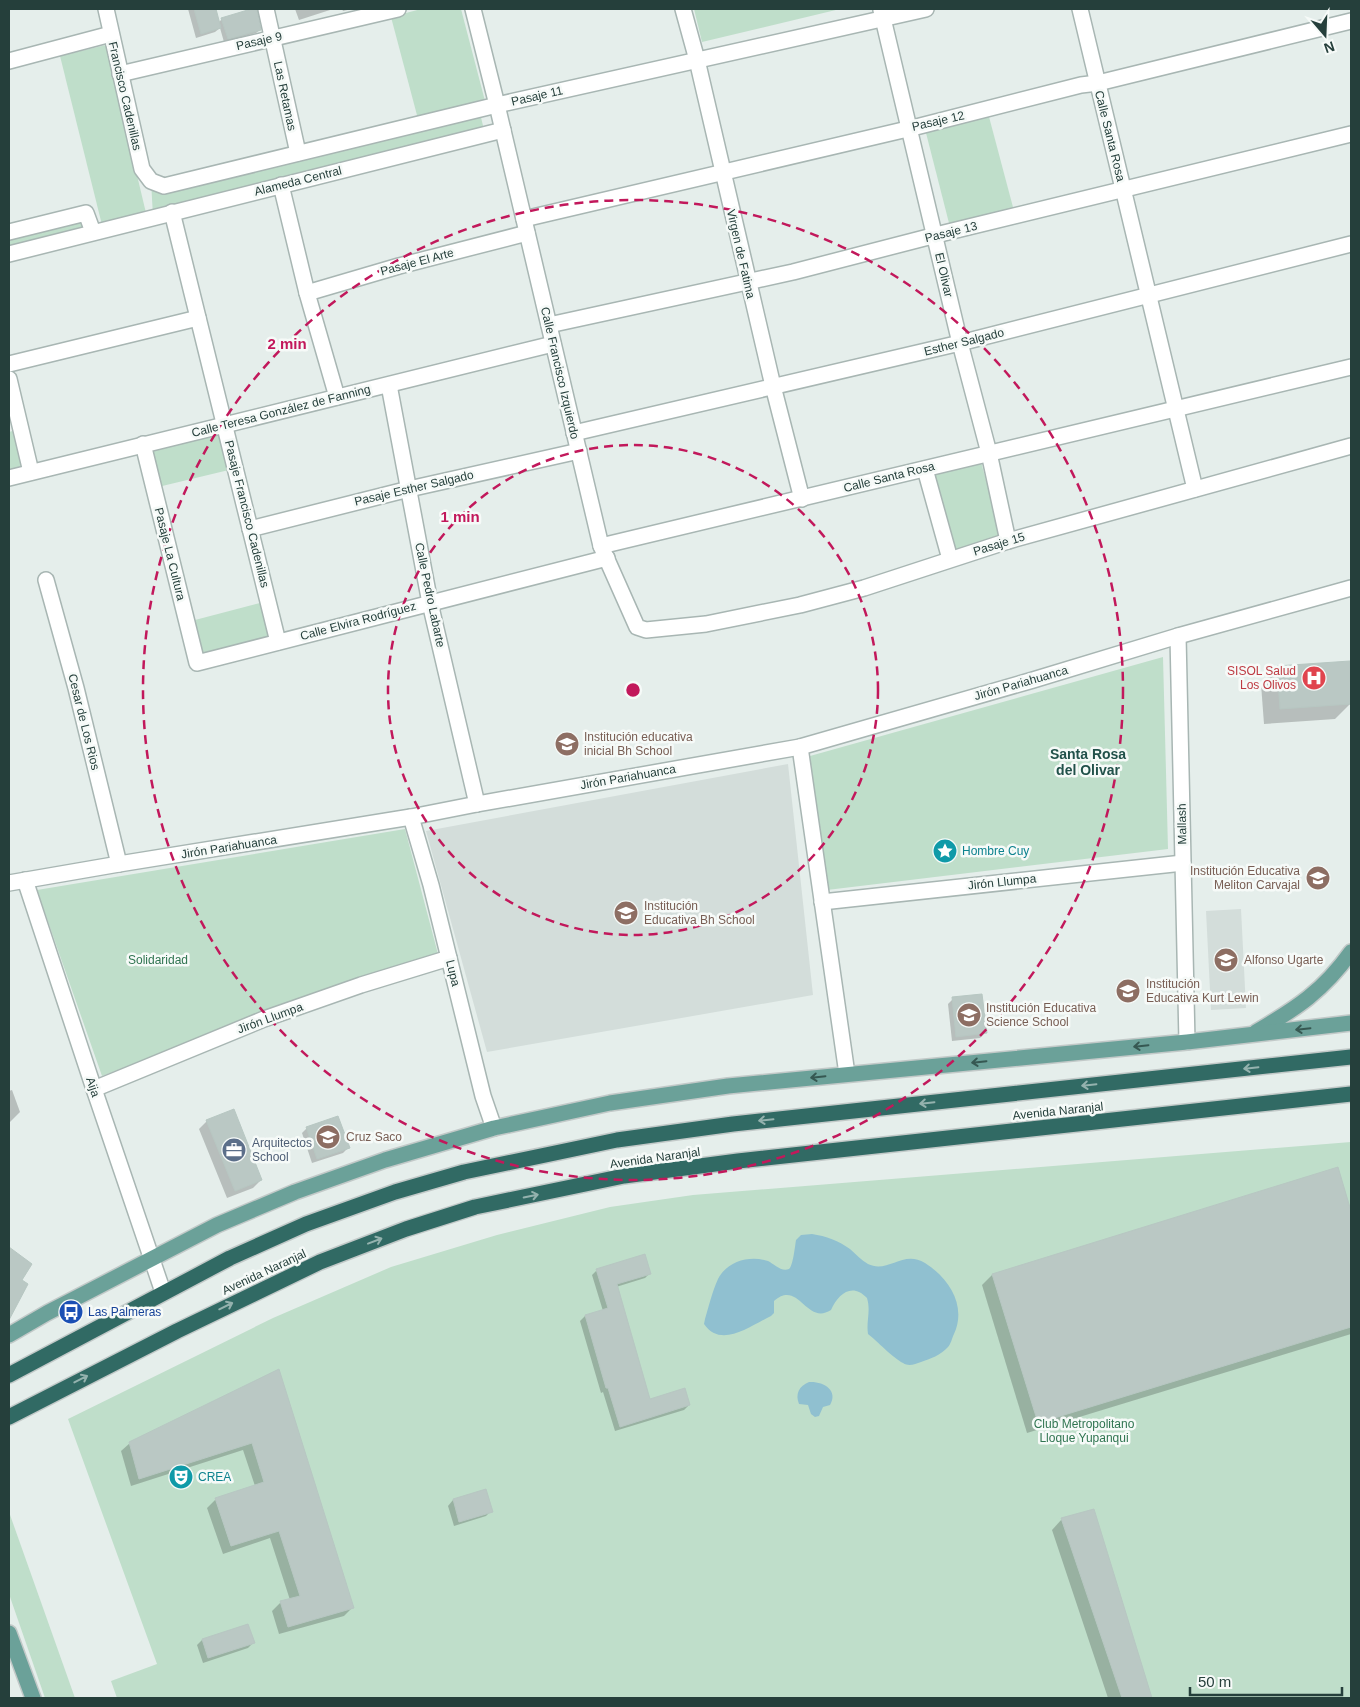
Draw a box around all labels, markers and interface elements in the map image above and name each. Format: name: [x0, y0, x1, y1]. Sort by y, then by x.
north arrow: [1300, 10, 1350, 60]
street label: Pasaje 9: [235, 29, 284, 53]
text: N: [1322, 38, 1337, 57]
street label: Francisco Cadenillas: [106, 40, 144, 152]
street label: Las Retamas: [271, 60, 299, 132]
street label: Pasaje 11: [510, 83, 564, 109]
street label: Calle Santa Rosa: [1092, 89, 1128, 183]
street label: Pasaje 12: [910, 108, 966, 134]
street label: Alameda Central: [253, 163, 343, 199]
street label: Virgen de Fatima: [724, 208, 758, 300]
street label: Pasaje 13: [923, 219, 979, 245]
street label: Pasaje El Arte: [379, 245, 456, 279]
street label: El Olivar: [932, 251, 956, 299]
street label: Calle Francisco Izquierdo: [538, 305, 582, 441]
street label: Esther Salgado: [922, 325, 1006, 359]
text: 2 min: [267, 335, 307, 352]
street label: Calle Teresa González de Fanning: [190, 382, 372, 440]
street label: Pasaje Francisco Cadenillas: [222, 439, 272, 589]
street label: Calle Santa Rosa: [842, 459, 936, 495]
street label: Pasaje Esther Salgado: [353, 467, 475, 509]
street label: Pasaje La Cultura: [152, 506, 188, 602]
text: 1 min: [440, 508, 480, 525]
street label: Pasaje 15: [971, 529, 1027, 558]
street label: Calle Pedro Labarte: [412, 541, 448, 649]
street label: Calle Elvira Rodríguez: [299, 599, 417, 643]
street label: Jirón Pariahuanca: [973, 663, 1070, 703]
place label: SISOL Salud Los Olivos: [1227, 664, 1296, 692]
hospital icon: SISOL Salud Los Olivos: [1301, 665, 1327, 691]
street label: Cesar de Los Rios: [65, 672, 103, 772]
centre of rings: [624, 681, 642, 699]
place label: Institución educativa inicial Bh School: [584, 730, 693, 758]
school or university icon: Institución educativa inicial Bh School: [554, 731, 580, 757]
district label: Santa Rosa del Olivar: [1050, 746, 1126, 778]
street label: Jirón Pariahuanca: [579, 762, 677, 792]
street label: Mallash: [1175, 803, 1189, 845]
street label: Jirón Pariahuanca: [180, 832, 278, 861]
place icon: Hombre Cuy: [932, 838, 958, 864]
place label: Hombre Cuy: [962, 844, 1029, 858]
place label: Institución Educativa Meliton Carvajal: [1190, 864, 1300, 892]
school or university icon: Institución Educativa Meliton Carvajal: [1305, 865, 1331, 891]
street label: Jirón Llumpa: [967, 871, 1037, 893]
place label: Institución Educativa Bh School: [644, 899, 755, 927]
school or university icon: Institución Educativa Bh School: [613, 900, 639, 926]
school or university icon: Alfonso Ugarte: [1213, 947, 1239, 973]
park label: Solidaridad: [128, 953, 188, 967]
place label: Alfonso Ugarte: [1244, 953, 1324, 967]
street label: Lupa: [443, 958, 463, 988]
place label: Institución Educativa Kurt Lewin: [1146, 977, 1259, 1005]
school or university icon: Institución Educativa Kurt Lewin: [1115, 978, 1141, 1004]
street label: Jirón Llumpa: [235, 1000, 305, 1036]
place label: Institución Educativa Science School: [986, 1001, 1096, 1029]
school or university icon: Institución Educativa Science School: [956, 1002, 982, 1028]
one-way arrow: [1295, 1024, 1311, 1034]
one-way arrow: [1134, 1041, 1150, 1051]
one-way arrow: [972, 1057, 988, 1067]
one-way arrow: [1243, 1063, 1259, 1073]
one-way arrow: [810, 1072, 826, 1082]
street label: Aija: [83, 1075, 103, 1099]
one-way arrow: [1081, 1080, 1097, 1090]
one-way arrow: [920, 1098, 936, 1108]
street label: Avenida Naranjal: [1012, 1099, 1104, 1123]
one-way arrow: [758, 1115, 774, 1125]
school or university icon: Cruz Saco: [315, 1124, 341, 1150]
place label: Cruz Saco: [346, 1130, 402, 1144]
place label: Arquitectos School: [252, 1136, 312, 1164]
office icon: Arquitectos School: [221, 1137, 247, 1163]
street label: Avenida Naranjal: [609, 1145, 701, 1171]
one-way arrow: [522, 1191, 538, 1200]
one-way arrow: [367, 1236, 382, 1245]
street label: Avenida Naranjal: [220, 1246, 308, 1298]
bus stop icon: Las Palmeras: [58, 1299, 84, 1325]
one-way arrow: [218, 1301, 233, 1310]
place label: Las Palmeras: [88, 1305, 161, 1319]
one-way arrow: [73, 1374, 88, 1383]
park label: Club Metropolitano Lloque Yupanqui: [1034, 1417, 1135, 1445]
theatre icon: CREA: [168, 1464, 194, 1490]
place label: CREA: [198, 1470, 231, 1484]
scale bar: [1190, 1664, 1342, 1696]
text: 50 m: [1198, 1673, 1231, 1690]

